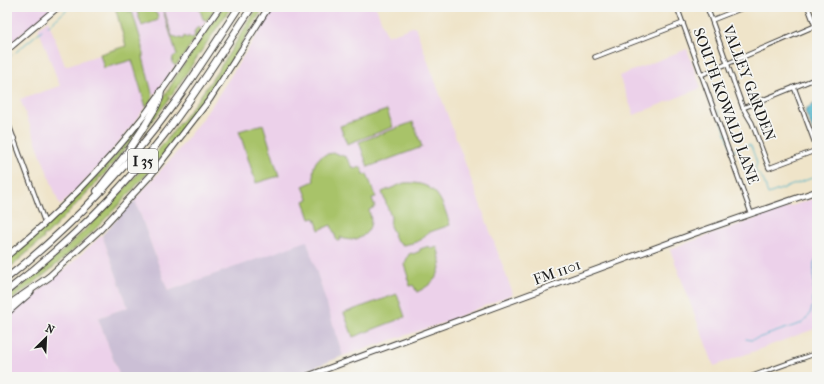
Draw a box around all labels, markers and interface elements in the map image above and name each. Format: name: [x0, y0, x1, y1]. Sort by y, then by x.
street label: VALLEY GARDEN: [718, 22, 780, 144]
street label: SOUTH KOWALD LANE: [689, 26, 763, 186]
road number: I 35: [128, 149, 158, 173]
street label: FM 1101: [531, 255, 583, 289]
north arrow: [26, 318, 66, 358]
text: N: [43, 322, 57, 337]

